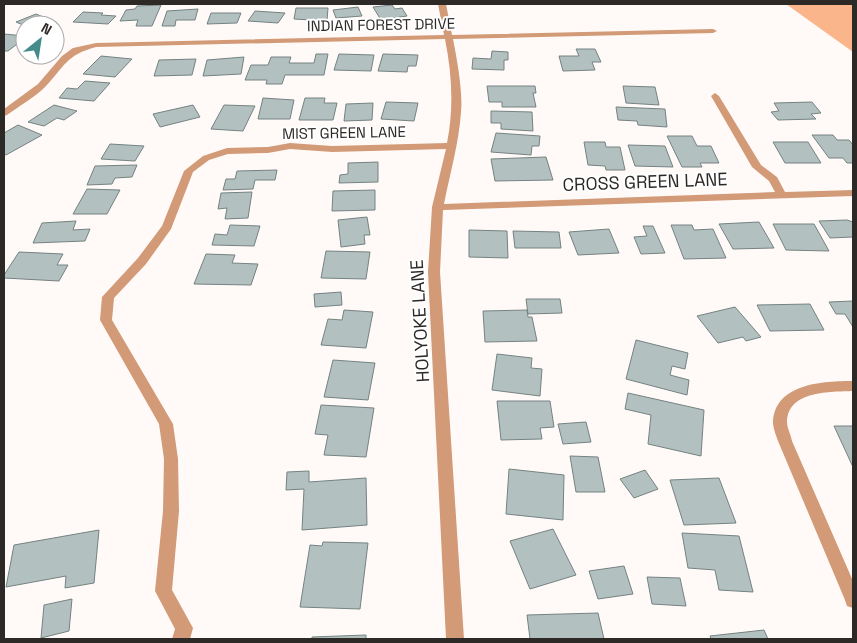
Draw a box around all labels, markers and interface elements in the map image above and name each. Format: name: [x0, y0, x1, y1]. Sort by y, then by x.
street label: INDIAN FOREST DRIVE: [307, 14, 455, 35]
north arrow: [15, 15, 65, 65]
text: N: [38, 19, 55, 39]
street label: MIST GREEN LANE: [282, 122, 406, 143]
street label: CROSS GREEN LANE: [562, 167, 728, 196]
street label: HOLYOKE LANE: [405, 259, 434, 383]

